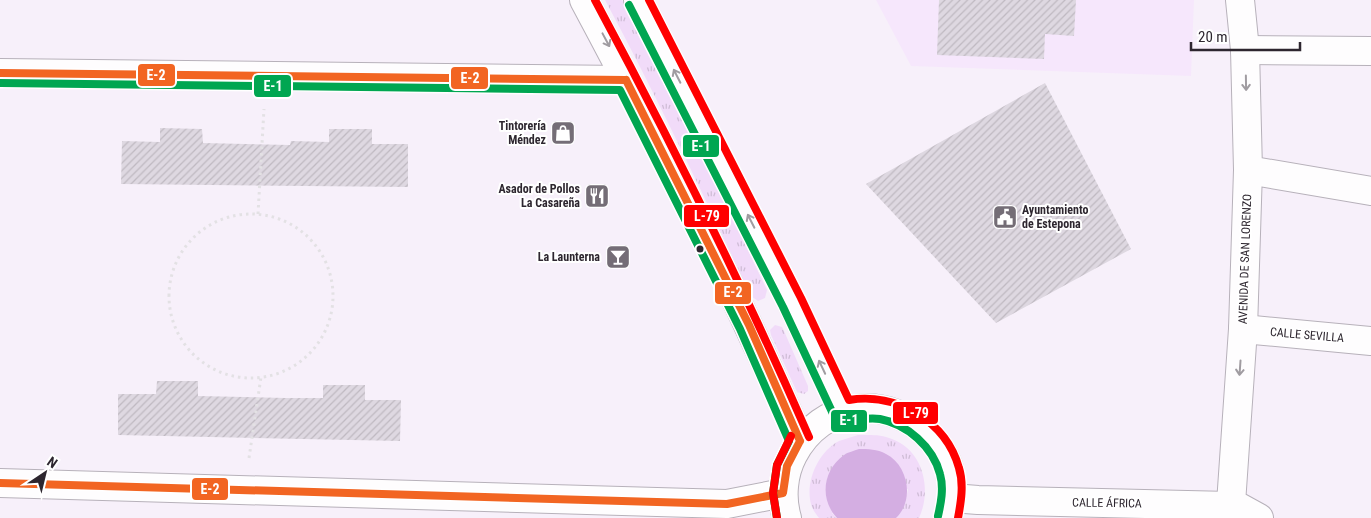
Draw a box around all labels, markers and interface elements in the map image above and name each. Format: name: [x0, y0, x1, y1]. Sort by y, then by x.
scale bar: [1191, 20, 1300, 52]
text: 20 m: [1198, 28, 1228, 46]
one-way arrow: [601, 32, 611, 47]
line badge: E-2: [137, 63, 176, 87]
line badge: E-2: [450, 66, 489, 90]
text: E-2: [147, 67, 166, 83]
one-way arrow: [672, 69, 682, 84]
text: E-2: [461, 70, 480, 86]
line badge: E-1: [253, 74, 292, 98]
one-way arrow: [1241, 75, 1251, 91]
text: E-1: [264, 78, 283, 94]
place label: Tintorería Méndez: [499, 119, 546, 147]
shop icon: Tintorería Méndez: [550, 120, 576, 146]
line badge: E-1: [682, 134, 720, 158]
text: E-1: [692, 138, 711, 154]
place label: Asador de Pollos La Casareña: [498, 182, 581, 210]
restaurant icon: Asador de Pollos La Casareña: [584, 183, 610, 209]
street label: AVENIDA DE SAN LORENZO: [1236, 194, 1254, 324]
place label: Ayuntamiento de Estepona: [1022, 203, 1088, 231]
line badge: L-79: [683, 204, 730, 228]
public building icon: Ayuntamiento de Estepona: [992, 204, 1018, 230]
text: L-79: [694, 208, 720, 224]
one-way arrow: [746, 214, 755, 229]
bar icon: La Launterna: [605, 244, 631, 270]
unlabelled marker: [695, 244, 705, 254]
place label: La Launterna: [538, 250, 600, 264]
line badge: E-2: [714, 281, 752, 305]
text: E-2: [724, 284, 743, 300]
street label: CALLE SEVILLA: [1269, 325, 1345, 345]
one-way arrow: [817, 360, 827, 375]
one-way arrow: [1235, 360, 1245, 376]
line badge: L-79: [892, 401, 939, 425]
text: L-79: [903, 405, 929, 421]
line badge: E-1: [830, 409, 868, 433]
text: E-1: [840, 412, 859, 428]
north arrow: [20, 448, 70, 498]
text: N: [44, 453, 61, 471]
line badge: E-2: [191, 477, 229, 501]
text: E-2: [201, 481, 220, 497]
street label: CALLE ÁFRICA: [1072, 494, 1142, 511]

